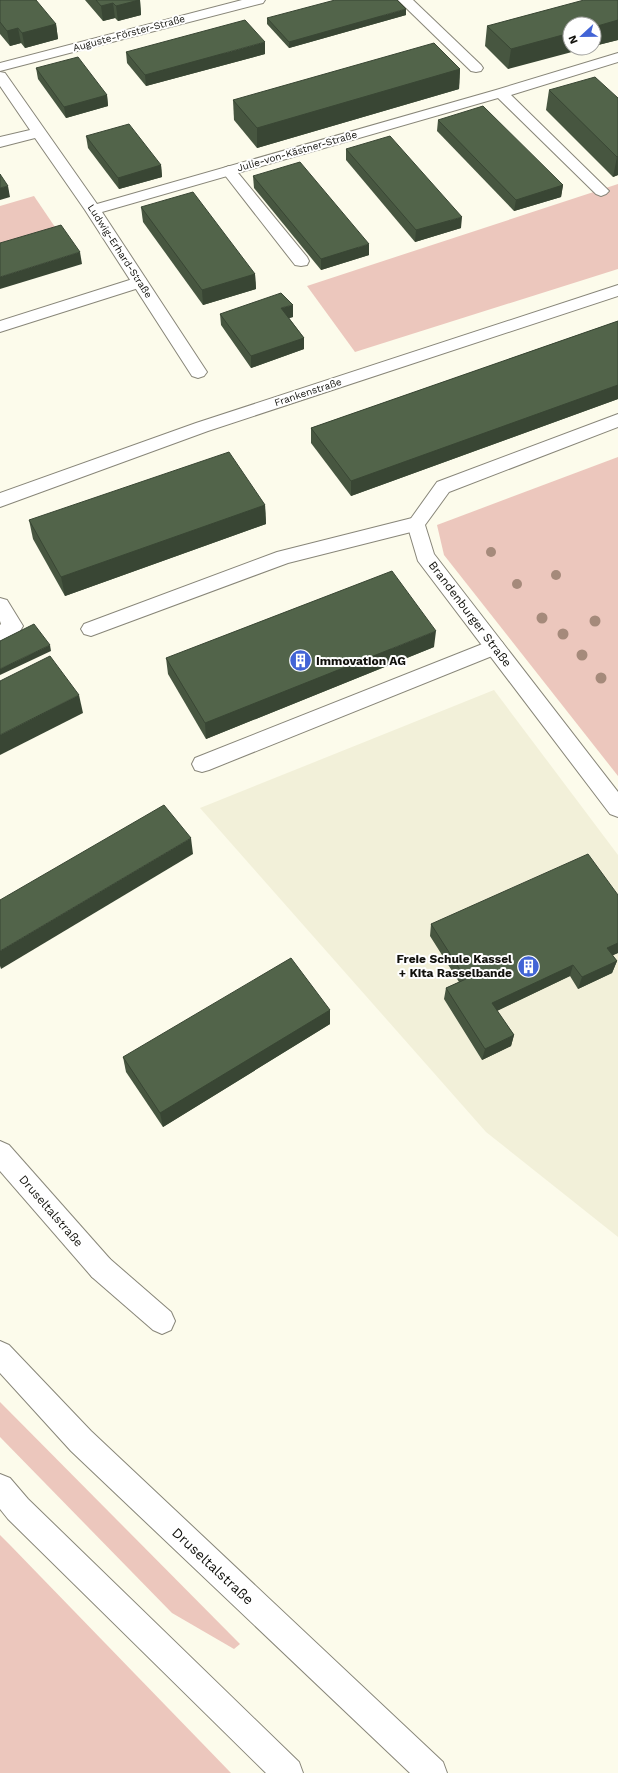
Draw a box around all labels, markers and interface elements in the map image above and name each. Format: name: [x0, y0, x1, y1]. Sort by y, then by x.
street label: Auguste-Förster-Straße: [72, 13, 186, 53]
north arrow: [562, 16, 602, 56]
text: N: [566, 33, 581, 46]
street label: Julie-von-Kästner-Straße: [236, 129, 359, 173]
street label: Ludwig-Erhard-Straße: [86, 202, 154, 300]
street label: Frankenstraße: [273, 376, 343, 408]
street label: Brandenburger Straße: [426, 558, 514, 670]
building icon: Immovation AG: [288, 648, 314, 674]
place label: Immovation AG: [316, 654, 406, 668]
place label: Freie Schule Kassel + Kita Rasselbande: [396, 952, 512, 980]
building icon: Freie Schule Kassel + Kita Rasselbande: [515, 953, 541, 979]
street label: Druseltalstraße: [16, 1172, 86, 1250]
street label: Druseltalstraße: [169, 1524, 257, 1608]

